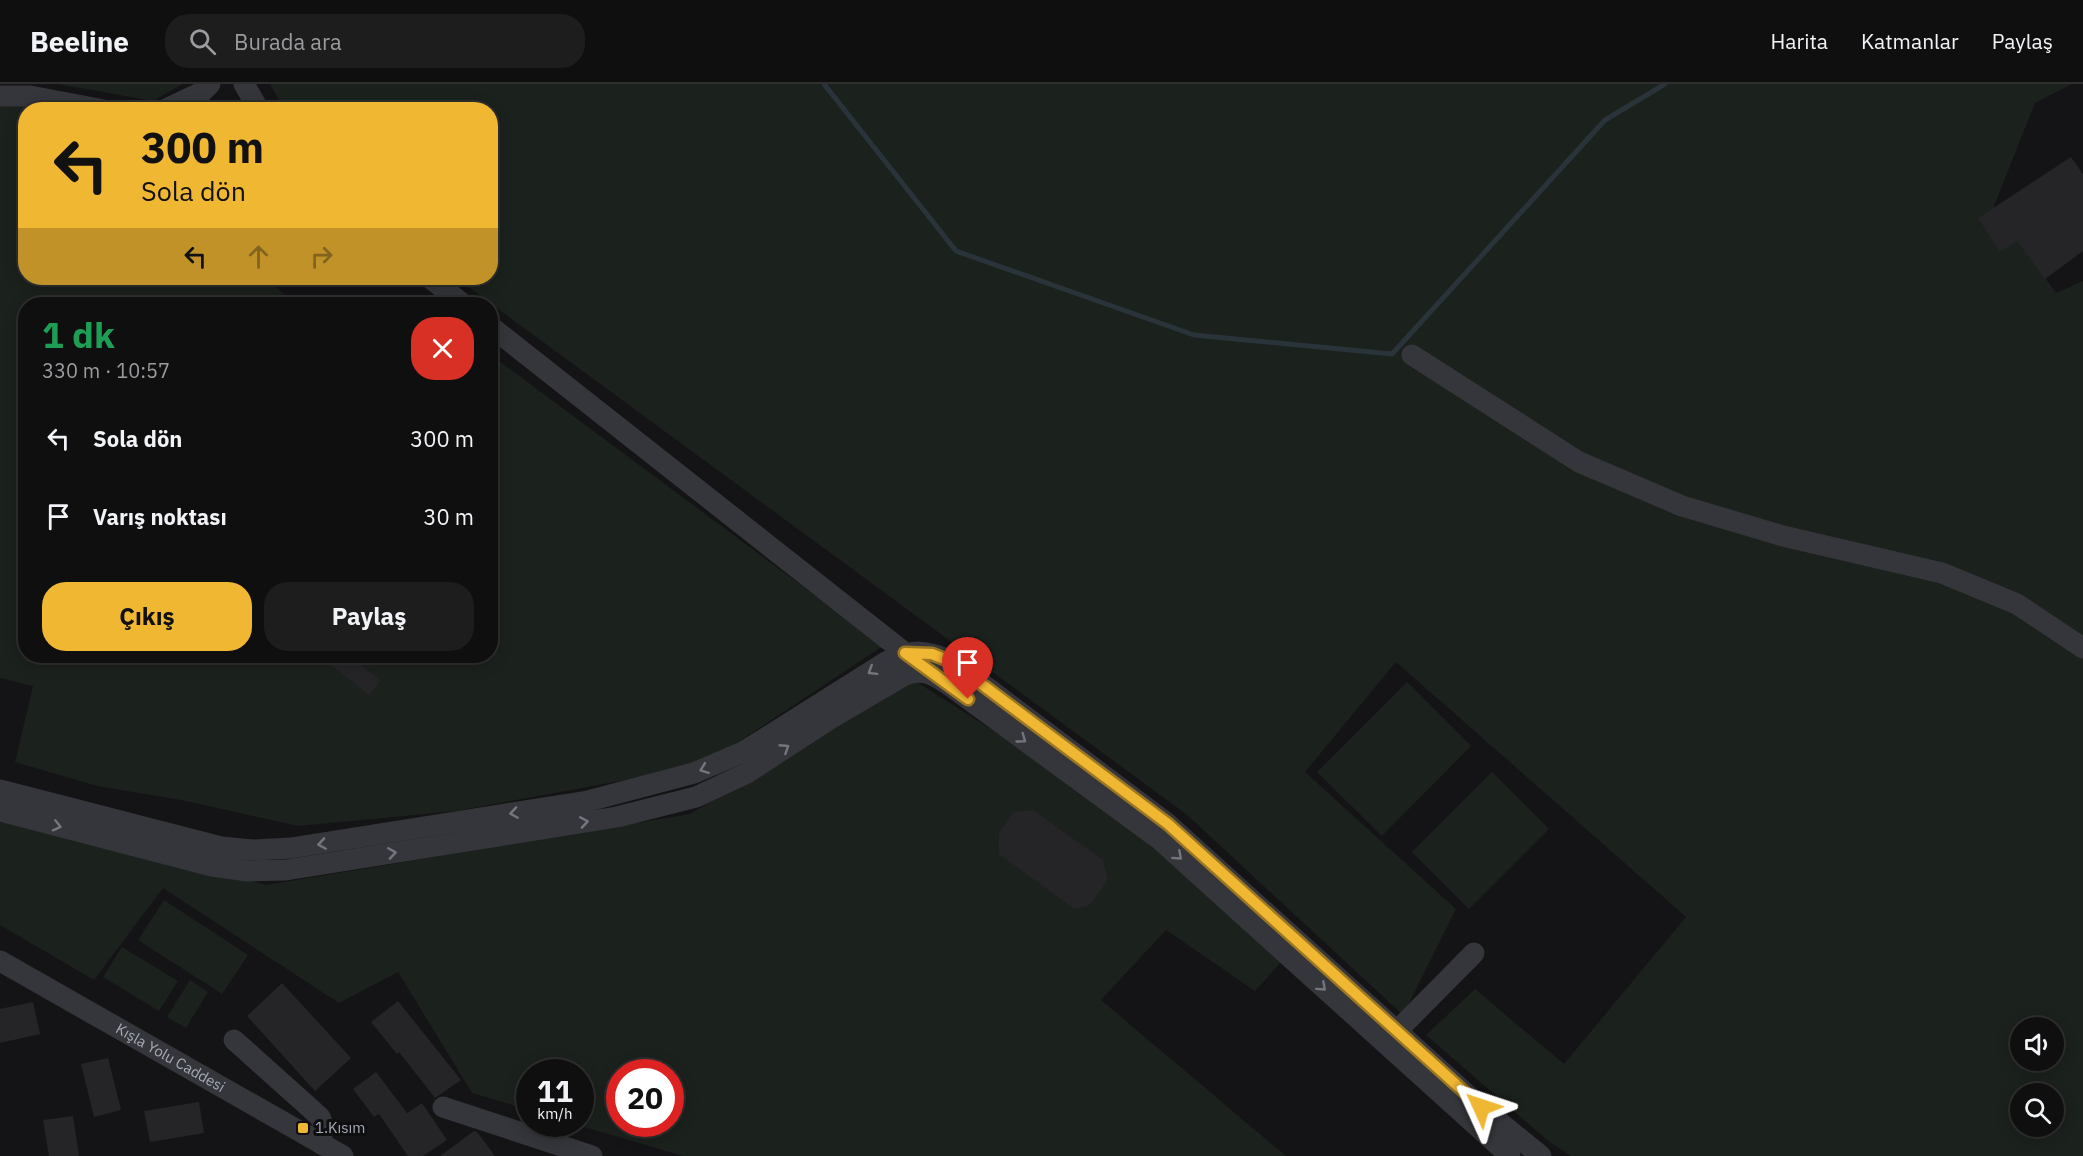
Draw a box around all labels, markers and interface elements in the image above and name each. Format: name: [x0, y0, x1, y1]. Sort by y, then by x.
search box: [165, 14, 585, 68]
text: Beeline: [30, 23, 129, 60]
icon: search: [186, 25, 219, 58]
text: Burada ara: [234, 27, 342, 56]
text: Harita: [1770, 27, 1828, 55]
text: Katmanlar: [1861, 27, 1959, 55]
text: Paylaş: [1992, 27, 2053, 55]
text: 300 m: [141, 120, 264, 175]
icon: left: [42, 126, 120, 204]
text: Sola dön: [141, 173, 246, 208]
icon: left: [179, 240, 212, 273]
icon: ahead: [242, 240, 275, 273]
icon: right: [305, 240, 338, 273]
text: 1 dk: [42, 311, 115, 358]
button: close: [411, 317, 474, 380]
text: 330 m · 10:57: [42, 357, 170, 384]
icon: left: [42, 422, 75, 455]
text: Sola dön: [93, 424, 182, 453]
text: 300 m: [410, 424, 474, 453]
icon: arrive: [42, 500, 75, 533]
text: Varış noktası: [93, 502, 227, 531]
text: 30 m: [423, 502, 474, 531]
button: Çıkış: [42, 582, 252, 651]
button: Paylaş: [264, 582, 474, 651]
pin: [942, 637, 993, 699]
icon: arrive: [951, 646, 984, 679]
one-way arrow: [868, 664, 878, 676]
one-way arrow: [1016, 732, 1027, 743]
one-way arrow: [779, 744, 789, 756]
one-way arrow: [699, 762, 710, 774]
one-way arrow: [509, 806, 519, 818]
one-way arrow: [579, 816, 589, 829]
one-way arrow: [51, 818, 61, 831]
one-way arrow: [317, 837, 326, 849]
one-way arrow: [387, 848, 396, 860]
one-way arrow: [1171, 849, 1182, 860]
one-way arrow: [1316, 980, 1326, 991]
map controls: [2010, 1017, 2064, 1137]
button: sound: [2010, 1017, 2064, 1071]
street label: Kışla Yolu Caddesi: [113, 1019, 229, 1096]
speed limit sign: 20: [606, 1059, 684, 1137]
text: 11: [537, 1071, 573, 1110]
position arrow: [1449, 1075, 1513, 1139]
button: search: [2010, 1083, 2064, 1137]
text: km/h: [537, 1104, 573, 1123]
place label: 1.Kısım: [315, 1118, 365, 1137]
marker: 1.Kısım: [296, 1121, 310, 1135]

